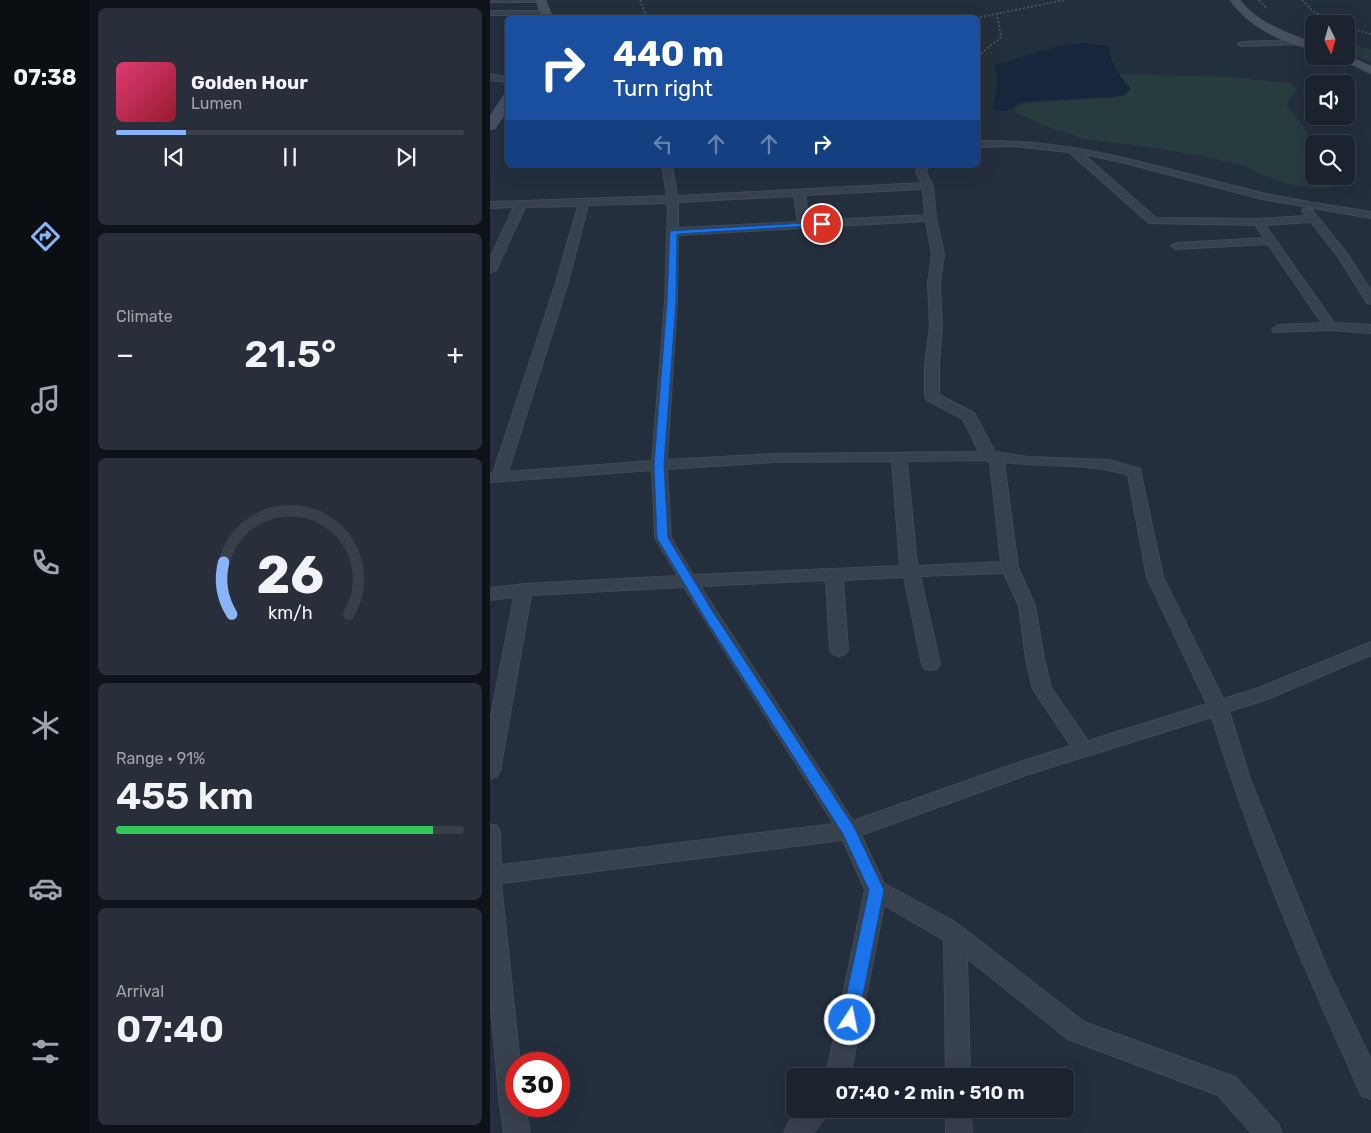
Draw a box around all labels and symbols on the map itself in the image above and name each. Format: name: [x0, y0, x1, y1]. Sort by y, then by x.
north arrow: [1305, 15, 1355, 65]
pin: [801, 203, 843, 245]
position arrow: [823, 993, 875, 1045]
speed limit sign: 30: [505, 1052, 570, 1117]

